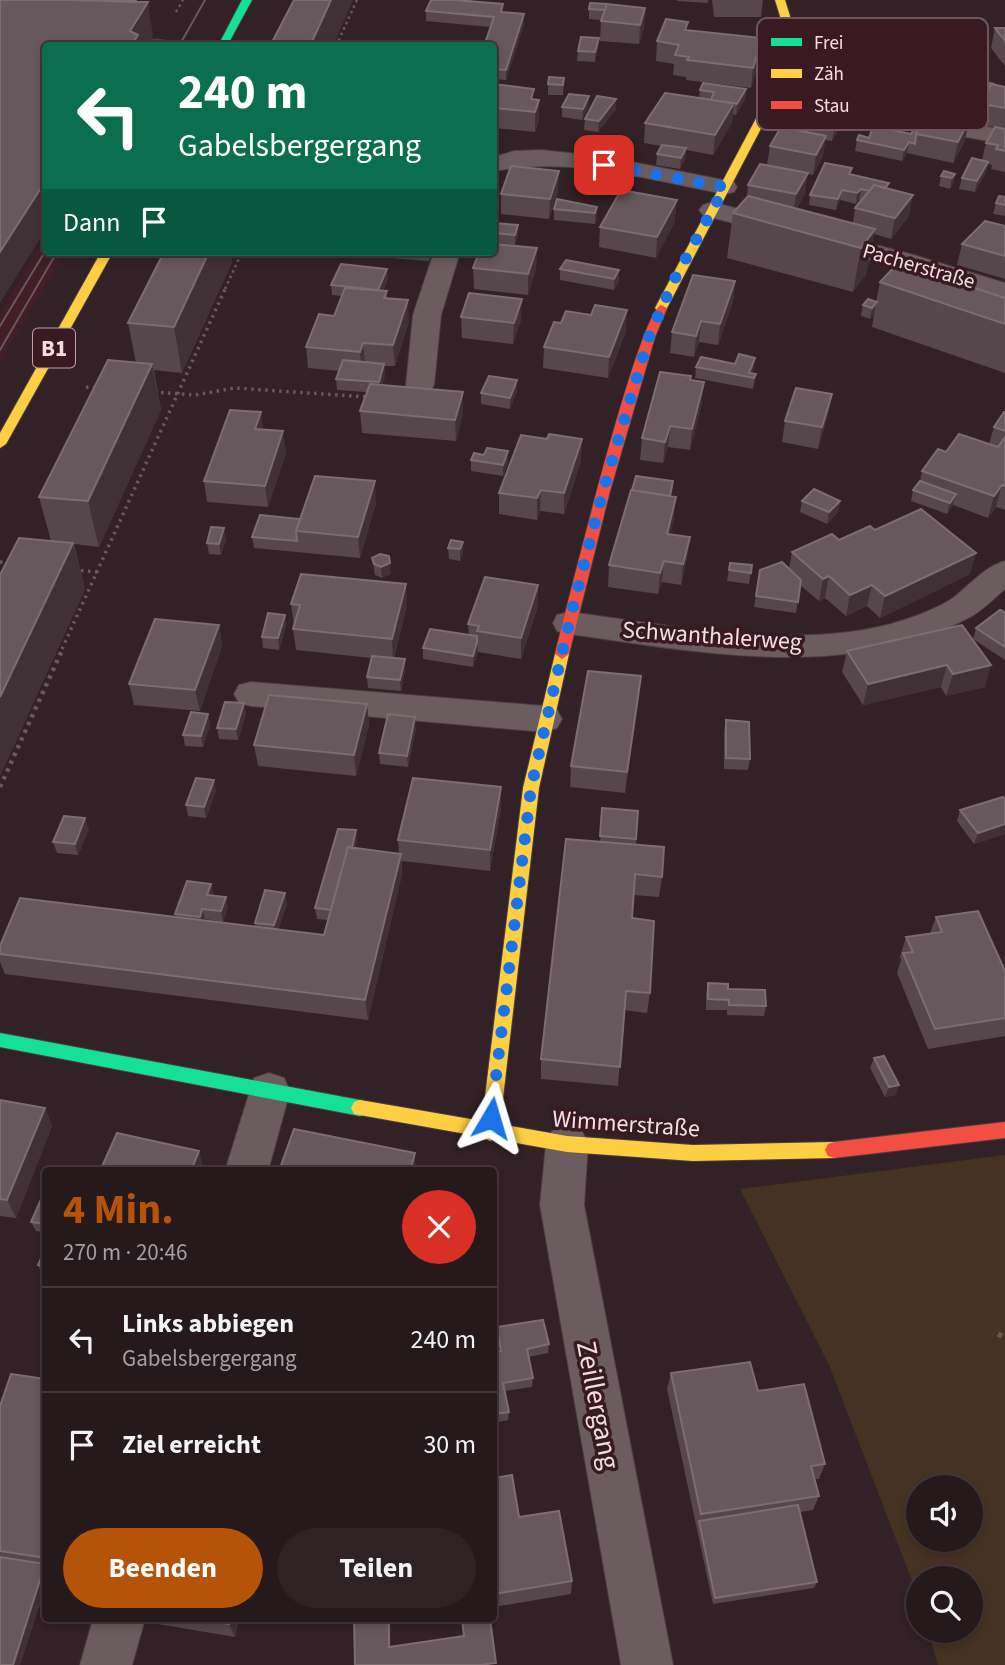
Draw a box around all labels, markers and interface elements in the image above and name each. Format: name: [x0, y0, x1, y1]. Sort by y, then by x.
legend: [757, 18, 988, 130]
text: Frei: [814, 30, 844, 57]
text: 240 m: [178, 58, 307, 128]
text: Zäh: [814, 61, 844, 88]
icon: left: [63, 70, 154, 161]
text: Stau: [814, 93, 850, 120]
text: Gabelsbergergang: [178, 123, 421, 169]
pin: [574, 135, 634, 195]
icon: arrive: [585, 146, 623, 184]
icon: arrive: [135, 203, 173, 241]
text: Dann: [63, 204, 121, 241]
street label: Pacherstraße: [859, 236, 979, 296]
road number: B1: [33, 328, 75, 368]
street label: Schwanthalerweg: [621, 612, 803, 660]
position arrow: [454, 1081, 528, 1155]
street label: Wimmerstraße: [551, 1101, 701, 1147]
text: 4 Min.: [63, 1180, 174, 1240]
button: close: [402, 1190, 476, 1264]
text: 270 m · 20:46: [63, 1236, 187, 1269]
text: Links abbiegen: [122, 1305, 294, 1342]
icon: left: [63, 1321, 101, 1359]
text: 240 m: [410, 1321, 476, 1358]
street label: Zeillergang: [566, 1337, 630, 1473]
text: Gabelsbergergang: [122, 1342, 297, 1375]
icon: arrive: [63, 1426, 101, 1464]
text: Ziel erreicht: [122, 1426, 261, 1463]
text: 30 m: [423, 1426, 476, 1463]
map controls: [906, 1475, 983, 1643]
button: sound: [906, 1475, 983, 1552]
button: Beenden: [63, 1528, 263, 1608]
button: Teilen: [277, 1528, 476, 1608]
button: search: [906, 1566, 983, 1643]

